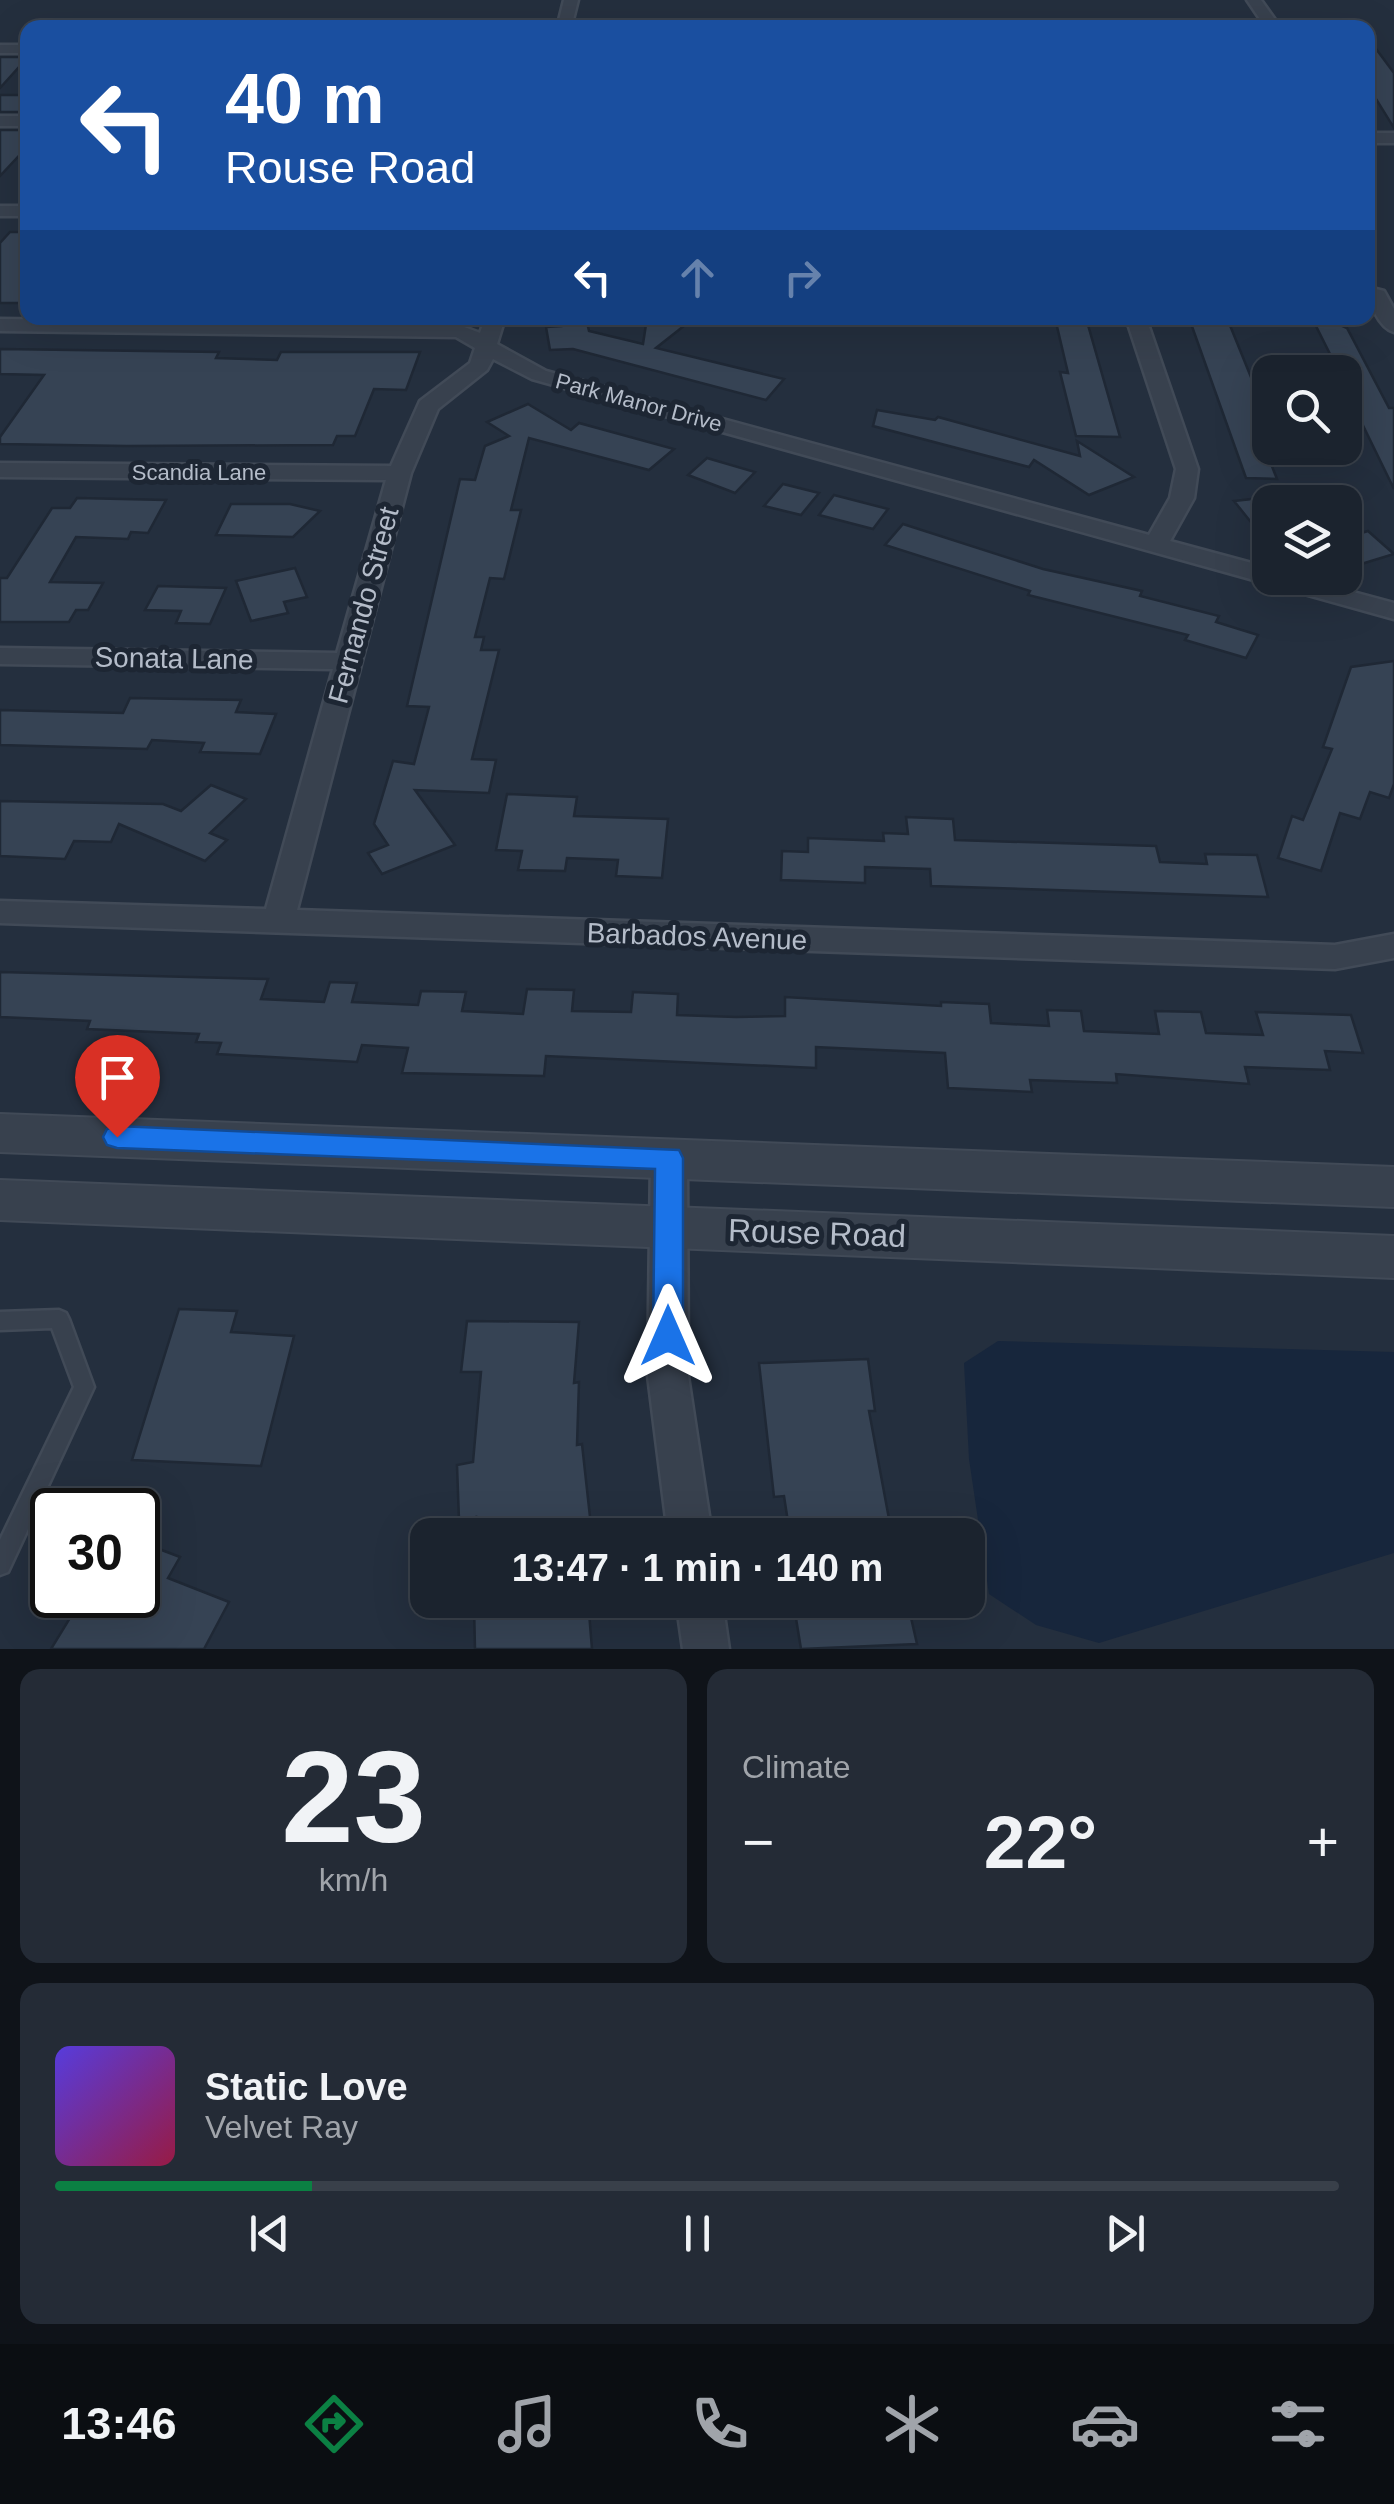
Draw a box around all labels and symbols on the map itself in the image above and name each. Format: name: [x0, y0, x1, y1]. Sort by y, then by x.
street label: Park Manor Drive: [553, 368, 725, 437]
street label: Scandia Lane: [132, 460, 266, 485]
street label: Fernando Street: [322, 503, 405, 707]
street label: Sonata Lane: [94, 642, 254, 675]
street label: Barbados Avenue: [586, 917, 808, 956]
pin: [75, 1035, 160, 1138]
street label: Rouse Road: [727, 1212, 907, 1254]
position arrow: [616, 1284, 720, 1388]
speed limit sign: 30: [30, 1488, 160, 1618]

